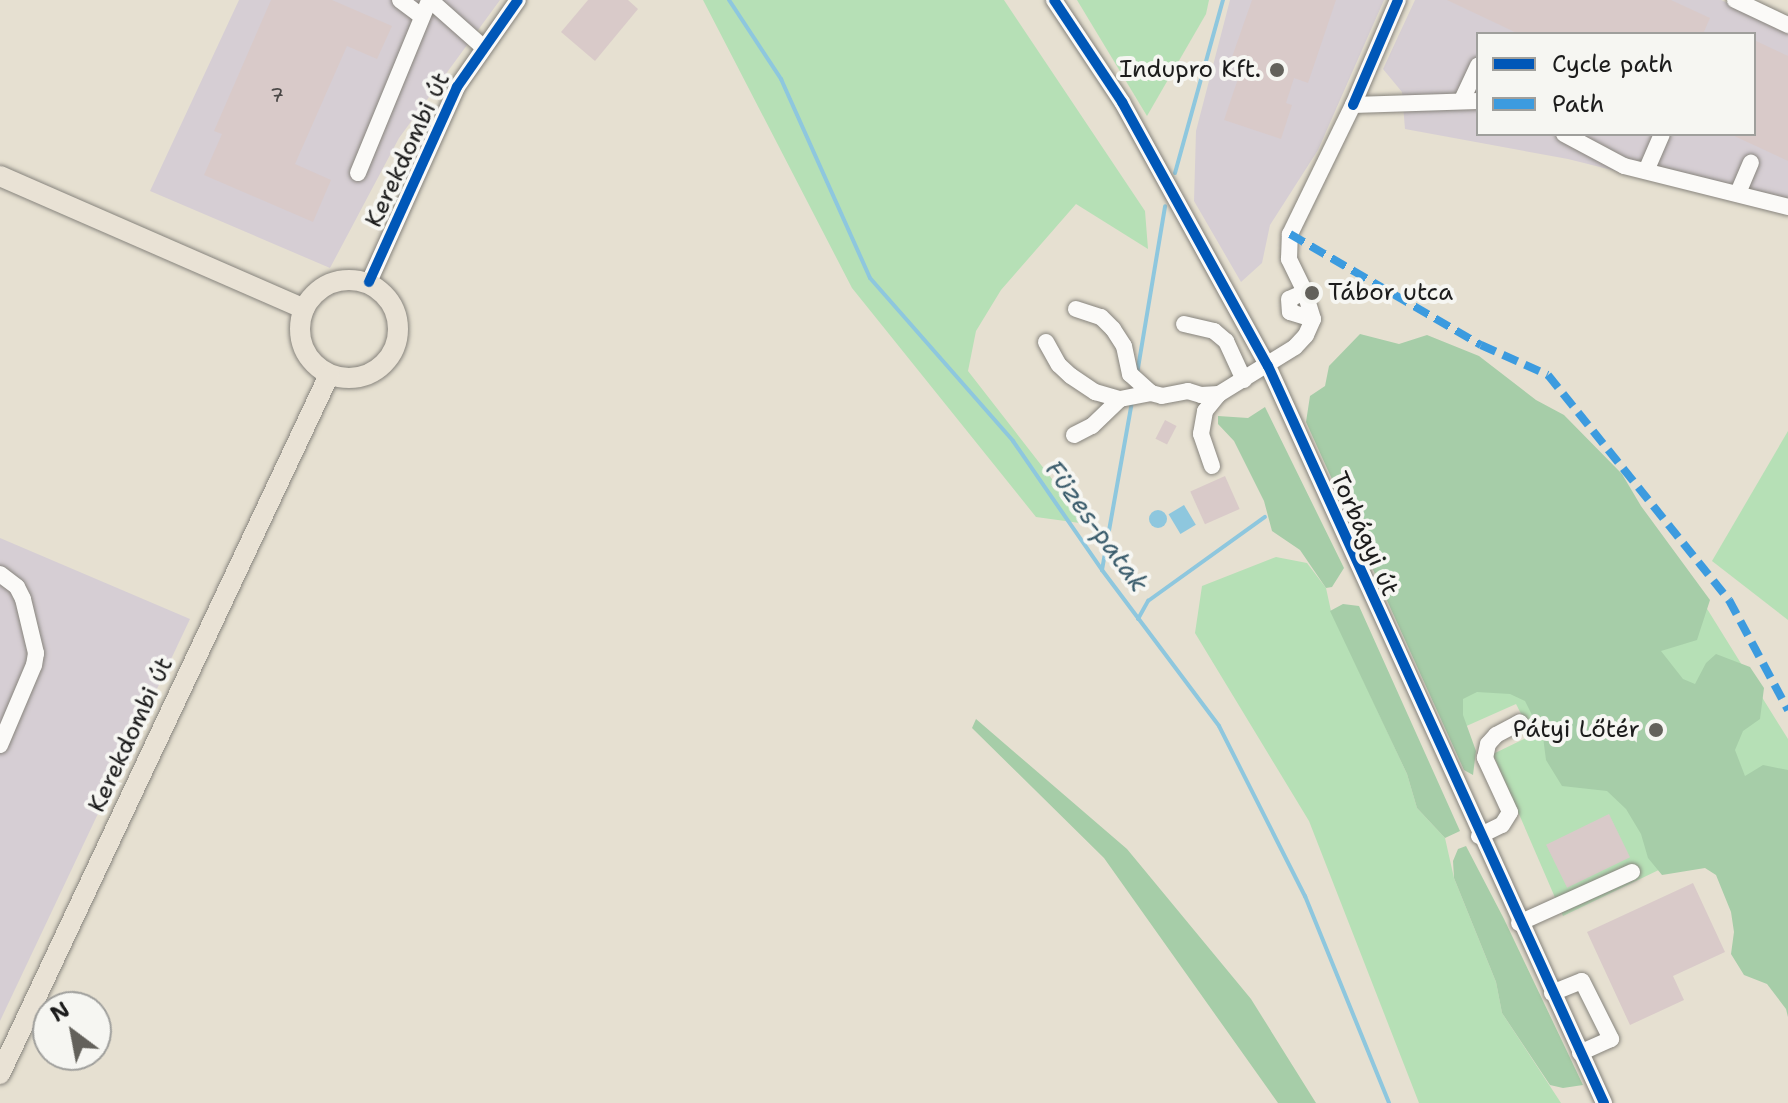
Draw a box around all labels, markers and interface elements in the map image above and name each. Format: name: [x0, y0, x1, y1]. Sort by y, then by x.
legend: [1476, 32, 1756, 136]
text: Cycle path: [1552, 48, 1673, 80]
place label: Indupro Kft.: [1119, 56, 1261, 84]
marker: Indupro Kft.: [1268, 61, 1286, 79]
street label: Kerekdombi út: [360, 68, 456, 232]
house number: 7: [270, 83, 284, 107]
text: Path: [1552, 88, 1604, 120]
place label: Tábor utca: [1328, 279, 1453, 307]
marker: Tábor utca: [1303, 284, 1321, 302]
water label: Füzes-patak: [1039, 454, 1155, 598]
street label: Torbágyi út: [1324, 467, 1404, 601]
street label: Kerekdombi út: [83, 653, 179, 817]
place label: Pátyi Lőtér: [1513, 716, 1640, 744]
marker: Pátyi Lőtér: [1647, 721, 1665, 739]
north arrow: [32, 991, 112, 1071]
text: N: [45, 995, 75, 1029]

